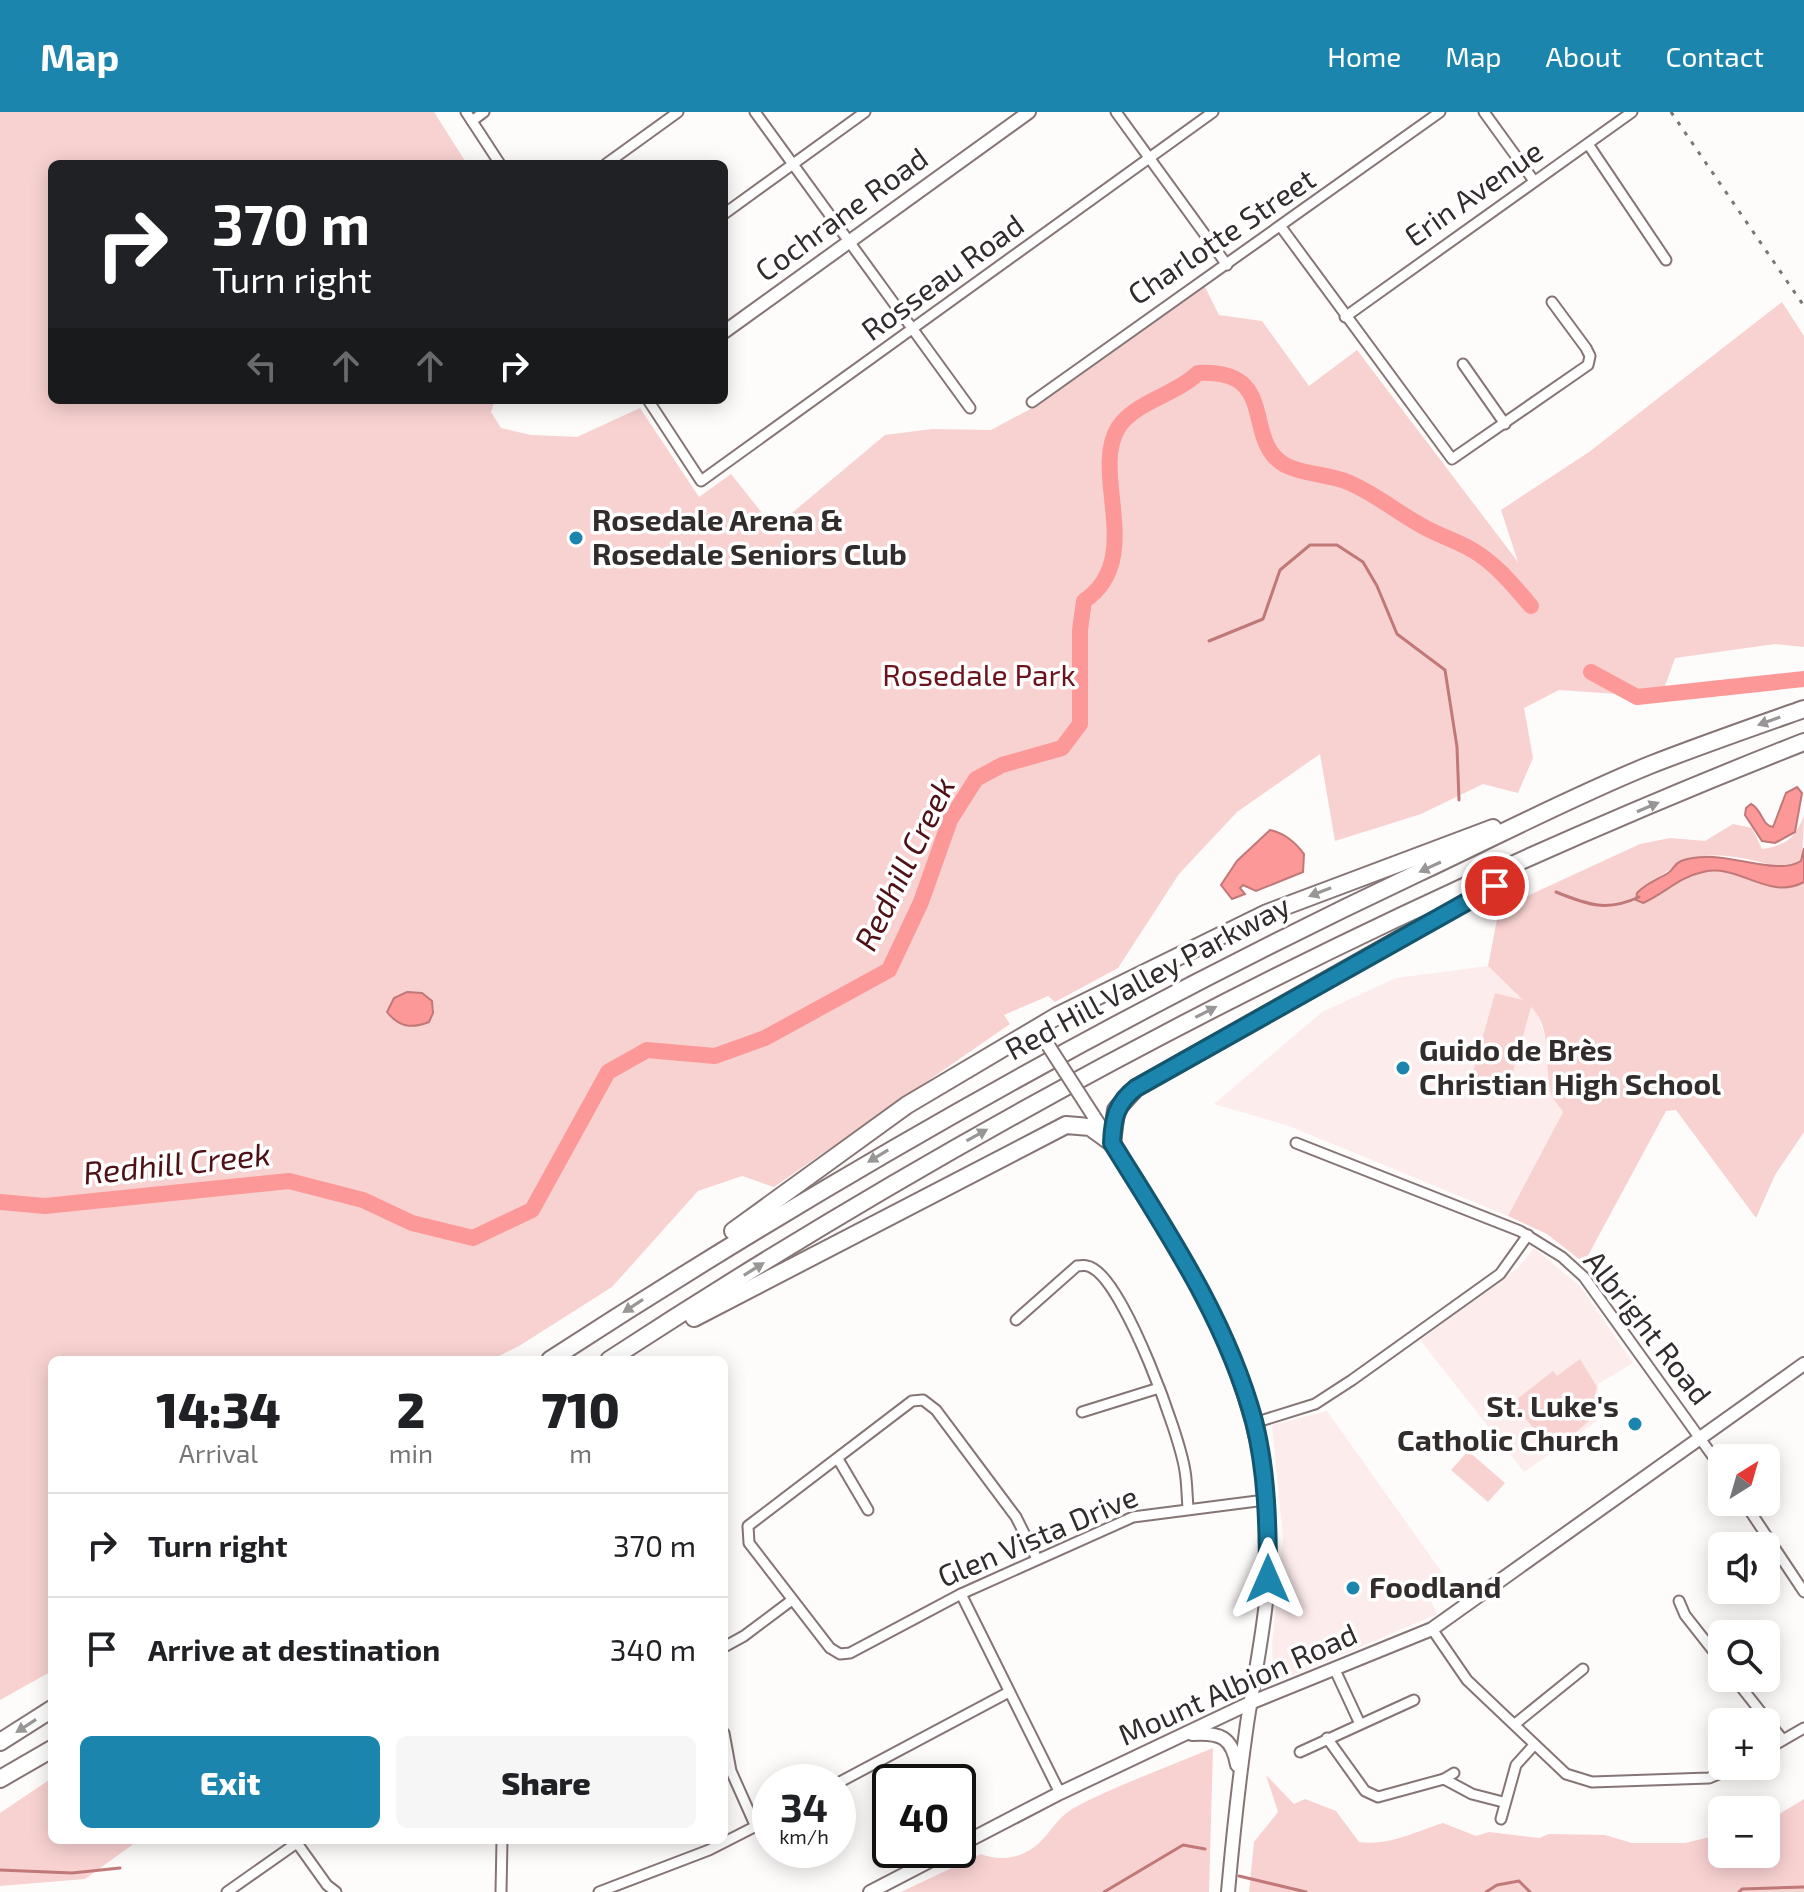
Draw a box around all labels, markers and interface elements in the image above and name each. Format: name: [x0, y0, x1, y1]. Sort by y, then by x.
text: Map: [40, 33, 119, 79]
text: Home: [1327, 39, 1401, 73]
text: Map: [1445, 39, 1502, 73]
text: About: [1546, 39, 1621, 73]
text: Contact: [1665, 39, 1764, 73]
street label: Erin Avenue: [1397, 132, 1549, 253]
street label: Cochrane Road: [748, 139, 934, 288]
street label: Charlotte Street: [1120, 159, 1321, 311]
text: 370 m: [212, 189, 370, 256]
icon: right: [80, 192, 184, 296]
street label: Rosseau Road: [854, 206, 1030, 347]
text: Turn right: [212, 257, 372, 300]
icon: left: [240, 344, 284, 388]
icon: ahead: [324, 344, 368, 388]
icon: ahead: [408, 344, 452, 388]
icon: right: [492, 344, 536, 388]
place label: Rosedale Arena & Rosedale Seniors Club: [592, 501, 907, 571]
marker: Rosedale Arena & Rosedale Seniors Club: [567, 529, 585, 547]
park label: Rosedale Park: [882, 656, 1076, 692]
one-way arrow: [1757, 716, 1781, 728]
water label: Redhill Creek: [845, 770, 962, 956]
one-way arrow: [1636, 800, 1660, 813]
pin: [1461, 852, 1529, 920]
one-way arrow: [1419, 860, 1442, 874]
icon: arrive: [1473, 864, 1517, 908]
street label: Red Hill Valley Parkway: [999, 886, 1296, 1067]
one-way arrow: [1308, 886, 1332, 899]
one-way arrow: [1195, 1005, 1218, 1018]
place label: Guido de Brès Christian High School: [1419, 1031, 1721, 1101]
marker: Guido de Brès Christian High School: [1394, 1059, 1412, 1077]
one-way arrow: [966, 1128, 989, 1142]
water label: Redhill Creek: [81, 1133, 272, 1191]
one-way arrow: [867, 1149, 889, 1163]
street label: Albright Road: [1577, 1243, 1720, 1411]
one-way arrow: [744, 1261, 765, 1276]
one-way arrow: [623, 1298, 644, 1313]
text: 14:34: [156, 1380, 281, 1438]
text: 2: [397, 1380, 425, 1438]
text: 710: [541, 1380, 620, 1438]
place label: St. Luke's Catholic Church: [1397, 1387, 1619, 1457]
marker: St. Luke's Catholic Church: [1626, 1415, 1644, 1433]
text: Arrival: [179, 1437, 258, 1468]
text: min: [389, 1437, 433, 1468]
text: m: [569, 1437, 592, 1468]
north arrow: [1708, 1444, 1780, 1516]
map controls: [1708, 1444, 1780, 1868]
street label: Glen Vista Drive: [932, 1477, 1143, 1594]
icon: right: [80, 1523, 124, 1567]
text: Turn right: [148, 1527, 288, 1563]
text: 370 m: [613, 1527, 696, 1563]
button: sound: [1708, 1532, 1780, 1604]
position arrow: [1226, 1537, 1310, 1621]
place label: Foodland: [1369, 1568, 1501, 1604]
marker: Foodland: [1344, 1579, 1362, 1597]
street label: Mount Albion Road: [1112, 1614, 1362, 1752]
button: search: [1708, 1620, 1780, 1692]
icon: arrive: [80, 1627, 124, 1671]
text: Arrive at destination: [148, 1631, 440, 1667]
text: 340 m: [610, 1631, 696, 1667]
button: +: [1708, 1708, 1780, 1780]
one-way arrow: [15, 1718, 37, 1732]
button: Exit: [80, 1736, 380, 1828]
button: Share: [396, 1736, 696, 1828]
speed limit sign: 40: [872, 1764, 976, 1868]
text: 34: [780, 1782, 828, 1830]
button: −: [1708, 1796, 1780, 1868]
text: km/h: [779, 1824, 829, 1848]

